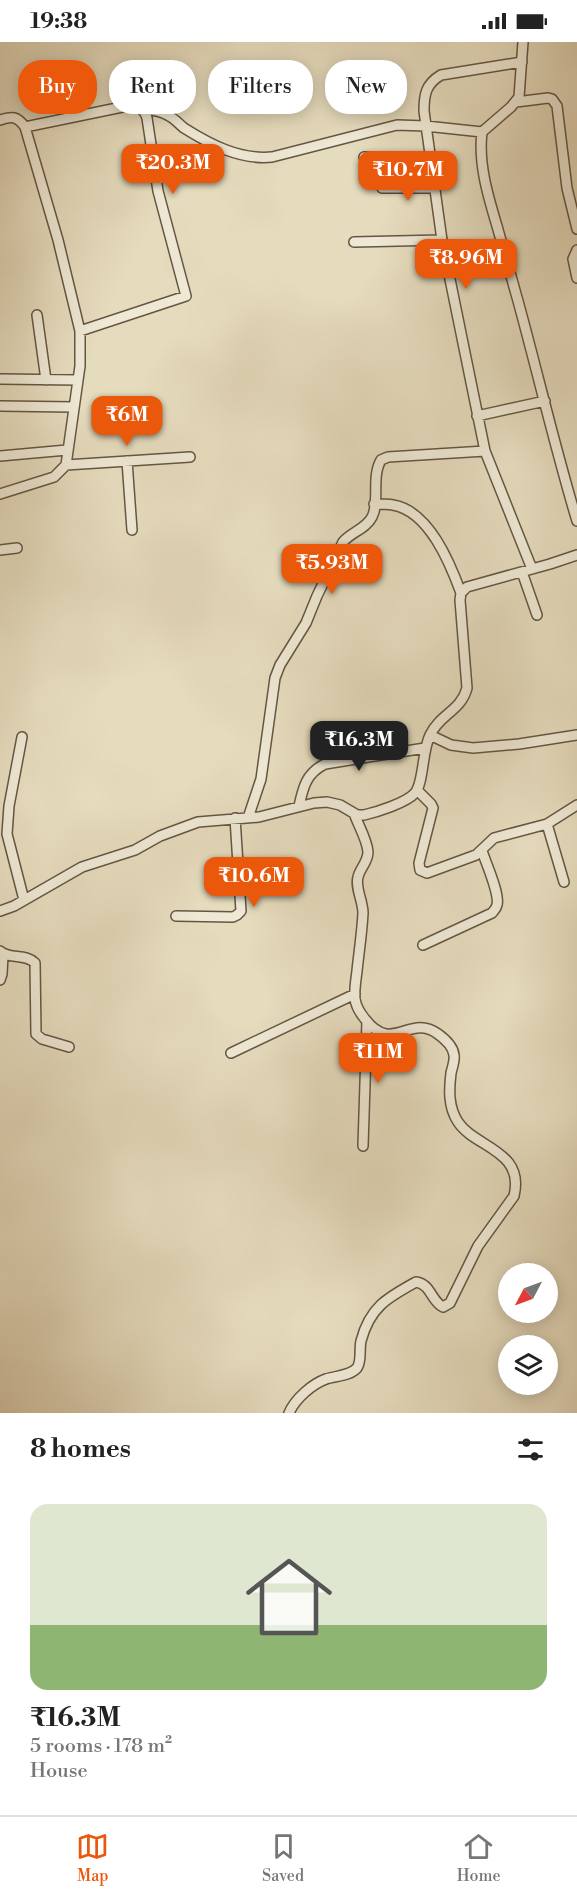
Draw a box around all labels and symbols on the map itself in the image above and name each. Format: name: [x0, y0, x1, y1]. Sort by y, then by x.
pin: ₹20.3M: [124, 144, 222, 195]
pin: ₹10.7M: [359, 151, 457, 202]
pin: ₹8.96M: [417, 239, 515, 290]
pin: ₹6M: [98, 396, 156, 447]
pin: ₹5.93M: [283, 544, 381, 595]
pin: ₹16.3M: [310, 721, 408, 772]
pin: ₹10.6M: [205, 857, 303, 908]
pin: ₹11M: [342, 1033, 414, 1084]
north arrow: [498, 1263, 558, 1323]

